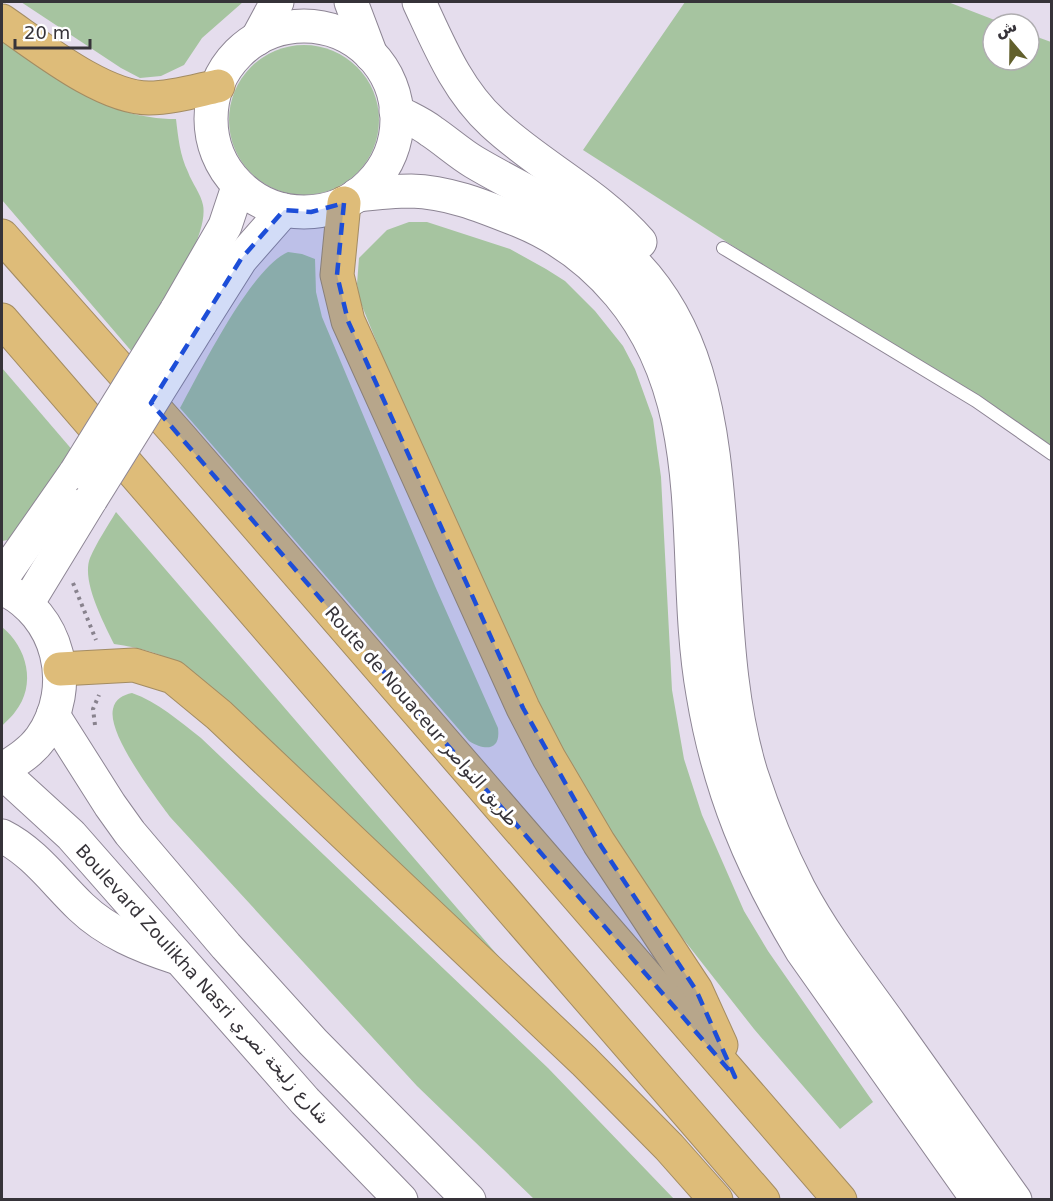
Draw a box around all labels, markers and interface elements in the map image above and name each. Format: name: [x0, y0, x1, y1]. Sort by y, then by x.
scale bar: [15, 12, 90, 50]
north arrow: [981, 12, 1041, 72]
text: ش: [992, 16, 1020, 41]
text: 20 m: [24, 22, 70, 43]
street label: Route de Nouaceur طريق النواصر: [320, 602, 523, 831]
street label: Boulevard Zoulikha Nasri شارع زليخة نصري: [71, 840, 334, 1129]

